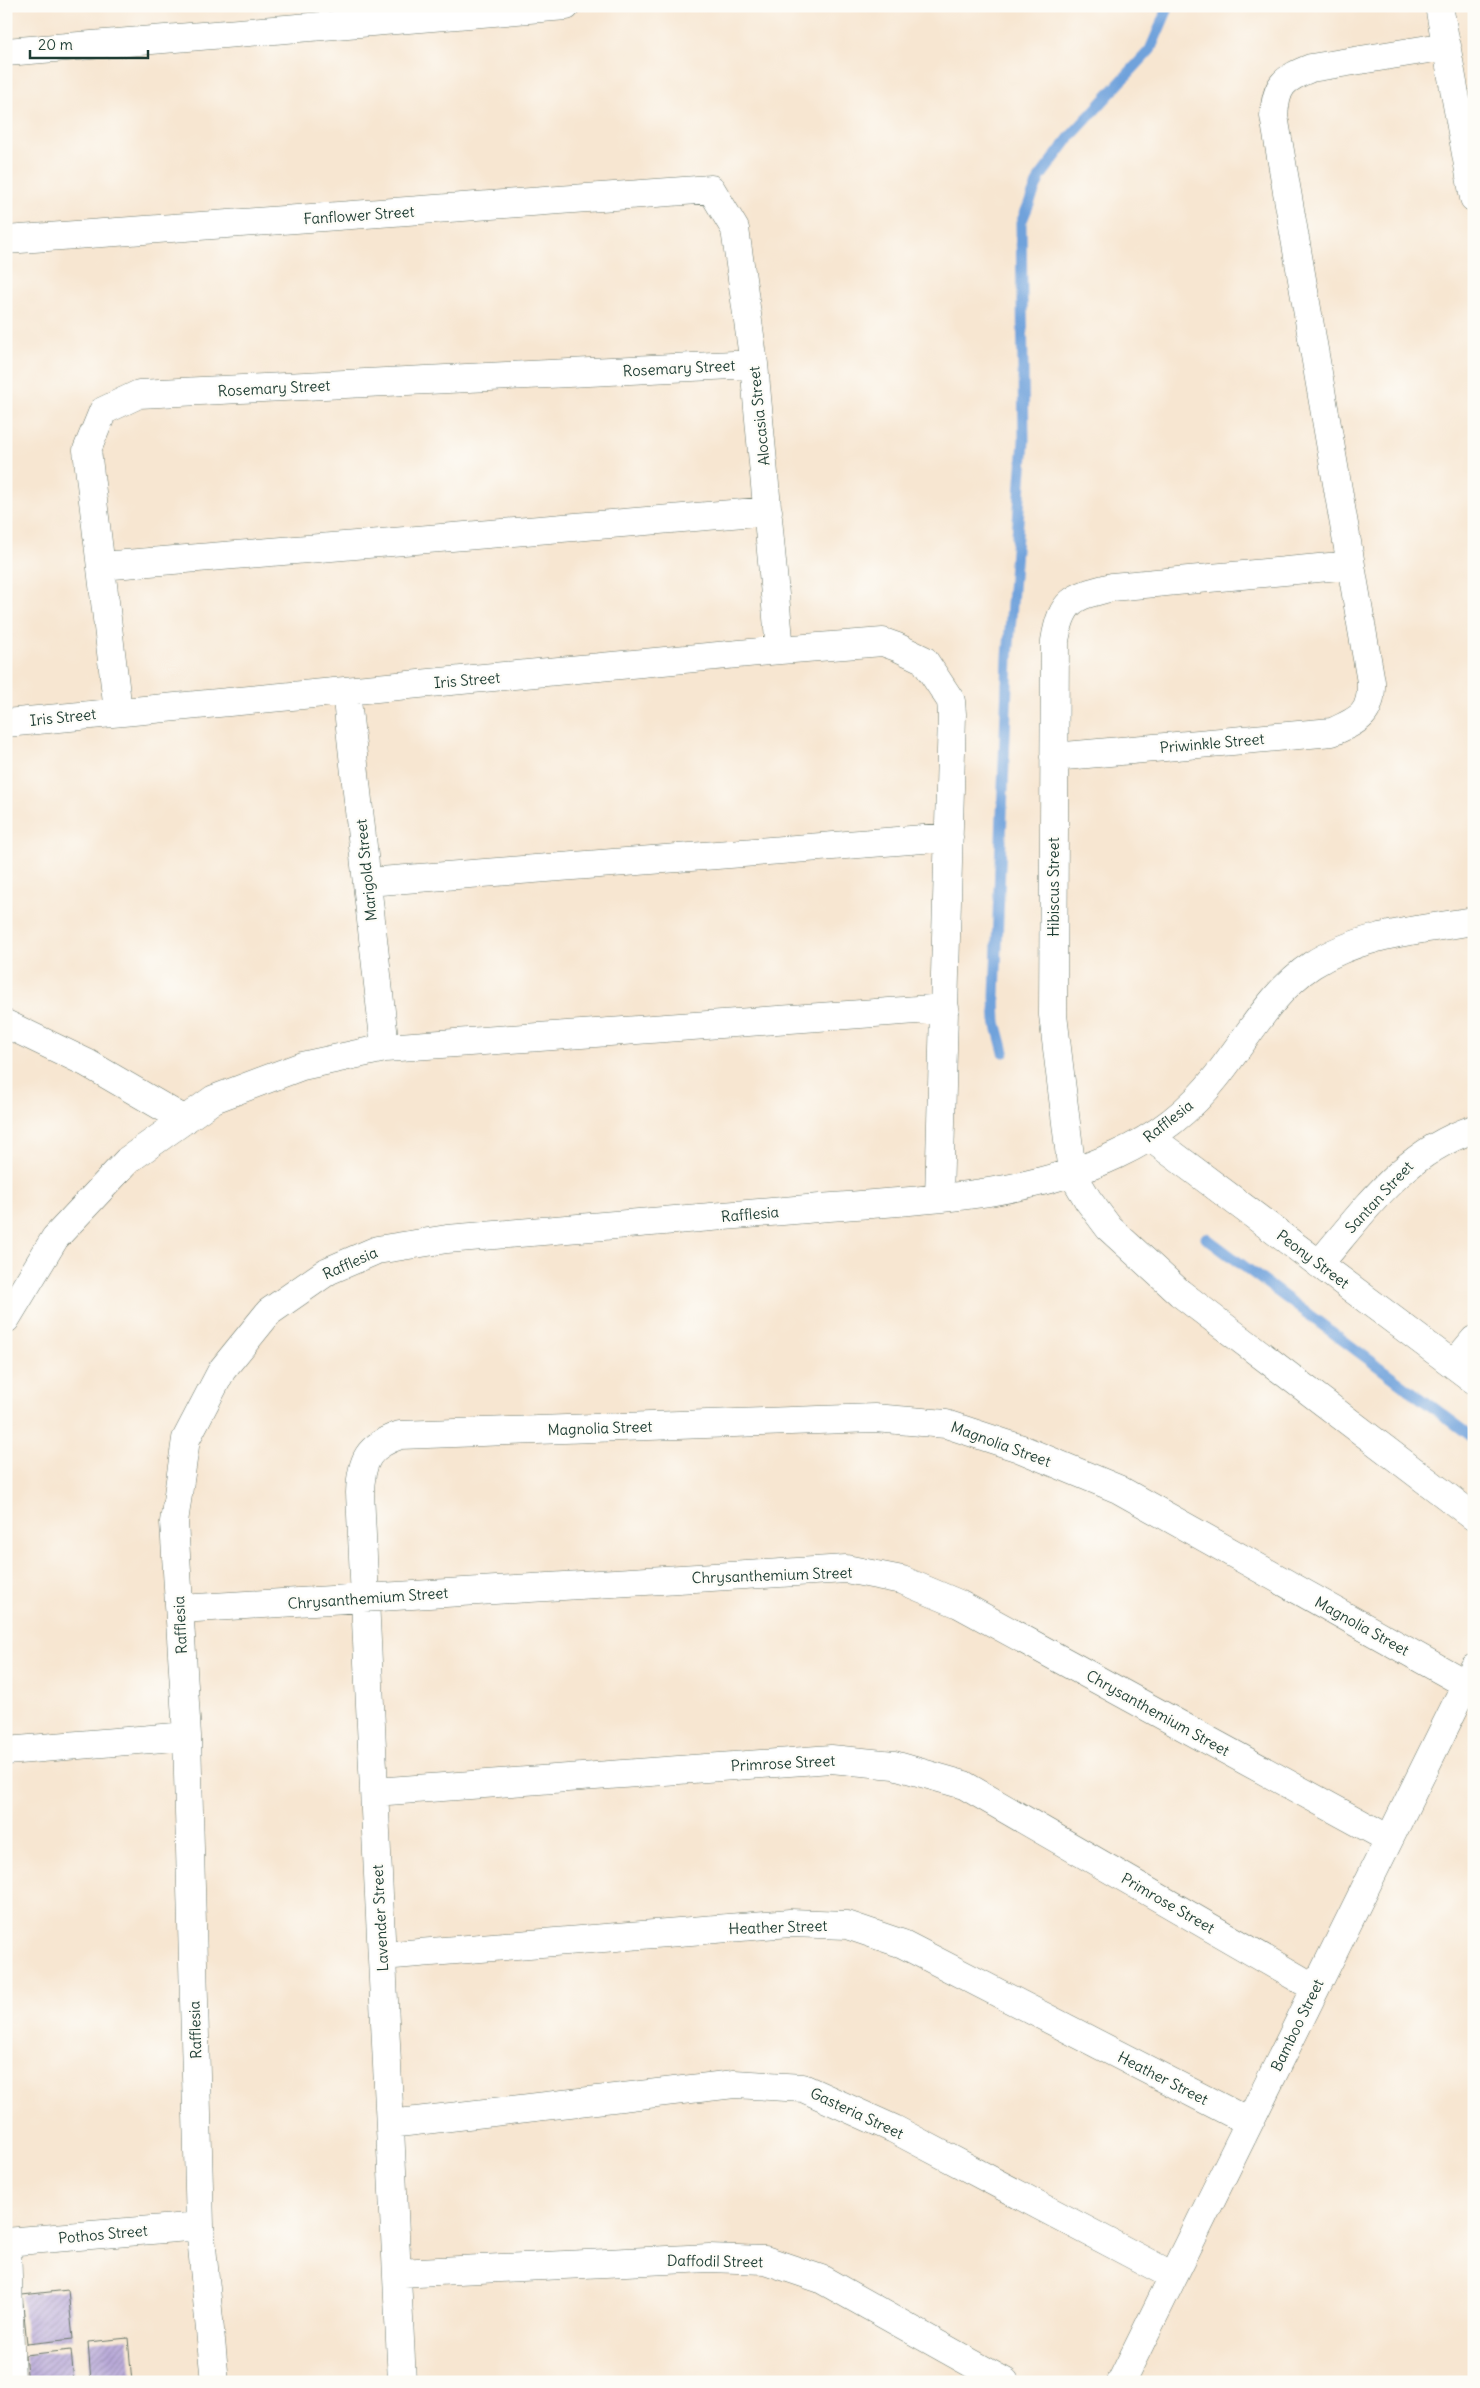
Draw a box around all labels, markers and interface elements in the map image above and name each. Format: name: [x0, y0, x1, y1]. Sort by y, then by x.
scale bar: [30, 28, 148, 60]
text: 20 m: [38, 35, 73, 54]
street label: Fanflower Street: [303, 202, 415, 228]
street label: Rosemary Street: [622, 356, 736, 380]
street label: Alocasia Street: [744, 365, 774, 467]
street label: Rosemary Street: [217, 376, 331, 400]
street label: Iris Street: [433, 668, 501, 692]
street label: Iris Street: [29, 704, 97, 730]
street label: Priwinkle Street: [1159, 729, 1265, 757]
street label: Marigold Street: [351, 818, 381, 922]
street label: Hibiscus Street: [1044, 837, 1063, 937]
street label: Rafflesia: [1139, 1095, 1197, 1146]
street label: Santan Street: [1341, 1157, 1417, 1237]
street label: Rafflesia: [720, 1202, 780, 1226]
street label: Peony Street: [1273, 1226, 1353, 1292]
street label: Rafflesia: [320, 1242, 381, 1283]
street label: Magnolia Street: [547, 1417, 653, 1439]
street label: Magnolia Street: [948, 1417, 1054, 1471]
street label: Chrysanthemium Street: [691, 1563, 853, 1587]
street label: Chrysanthemium Street: [287, 1583, 449, 1613]
street label: Magnolia Street: [1311, 1592, 1413, 1660]
street label: Rafflesia: [169, 1595, 191, 1654]
street label: Chrysanthemium Street: [1083, 1666, 1233, 1760]
street label: Primrose Street: [730, 1751, 836, 1775]
street label: Lavender Street: [368, 1864, 392, 1972]
street label: Primrose Street: [1118, 1869, 1218, 1937]
street label: Heather Street: [728, 1916, 828, 1938]
street label: Bamboo Street: [1266, 1976, 1328, 2074]
street label: Rafflesia: [184, 2000, 206, 2059]
street label: Heather Street: [1115, 2047, 1211, 2109]
street label: Gasteria Street: [807, 2083, 907, 2143]
street label: Pothos Street: [58, 2221, 148, 2247]
street label: Daffodil Street: [667, 2251, 763, 2271]

